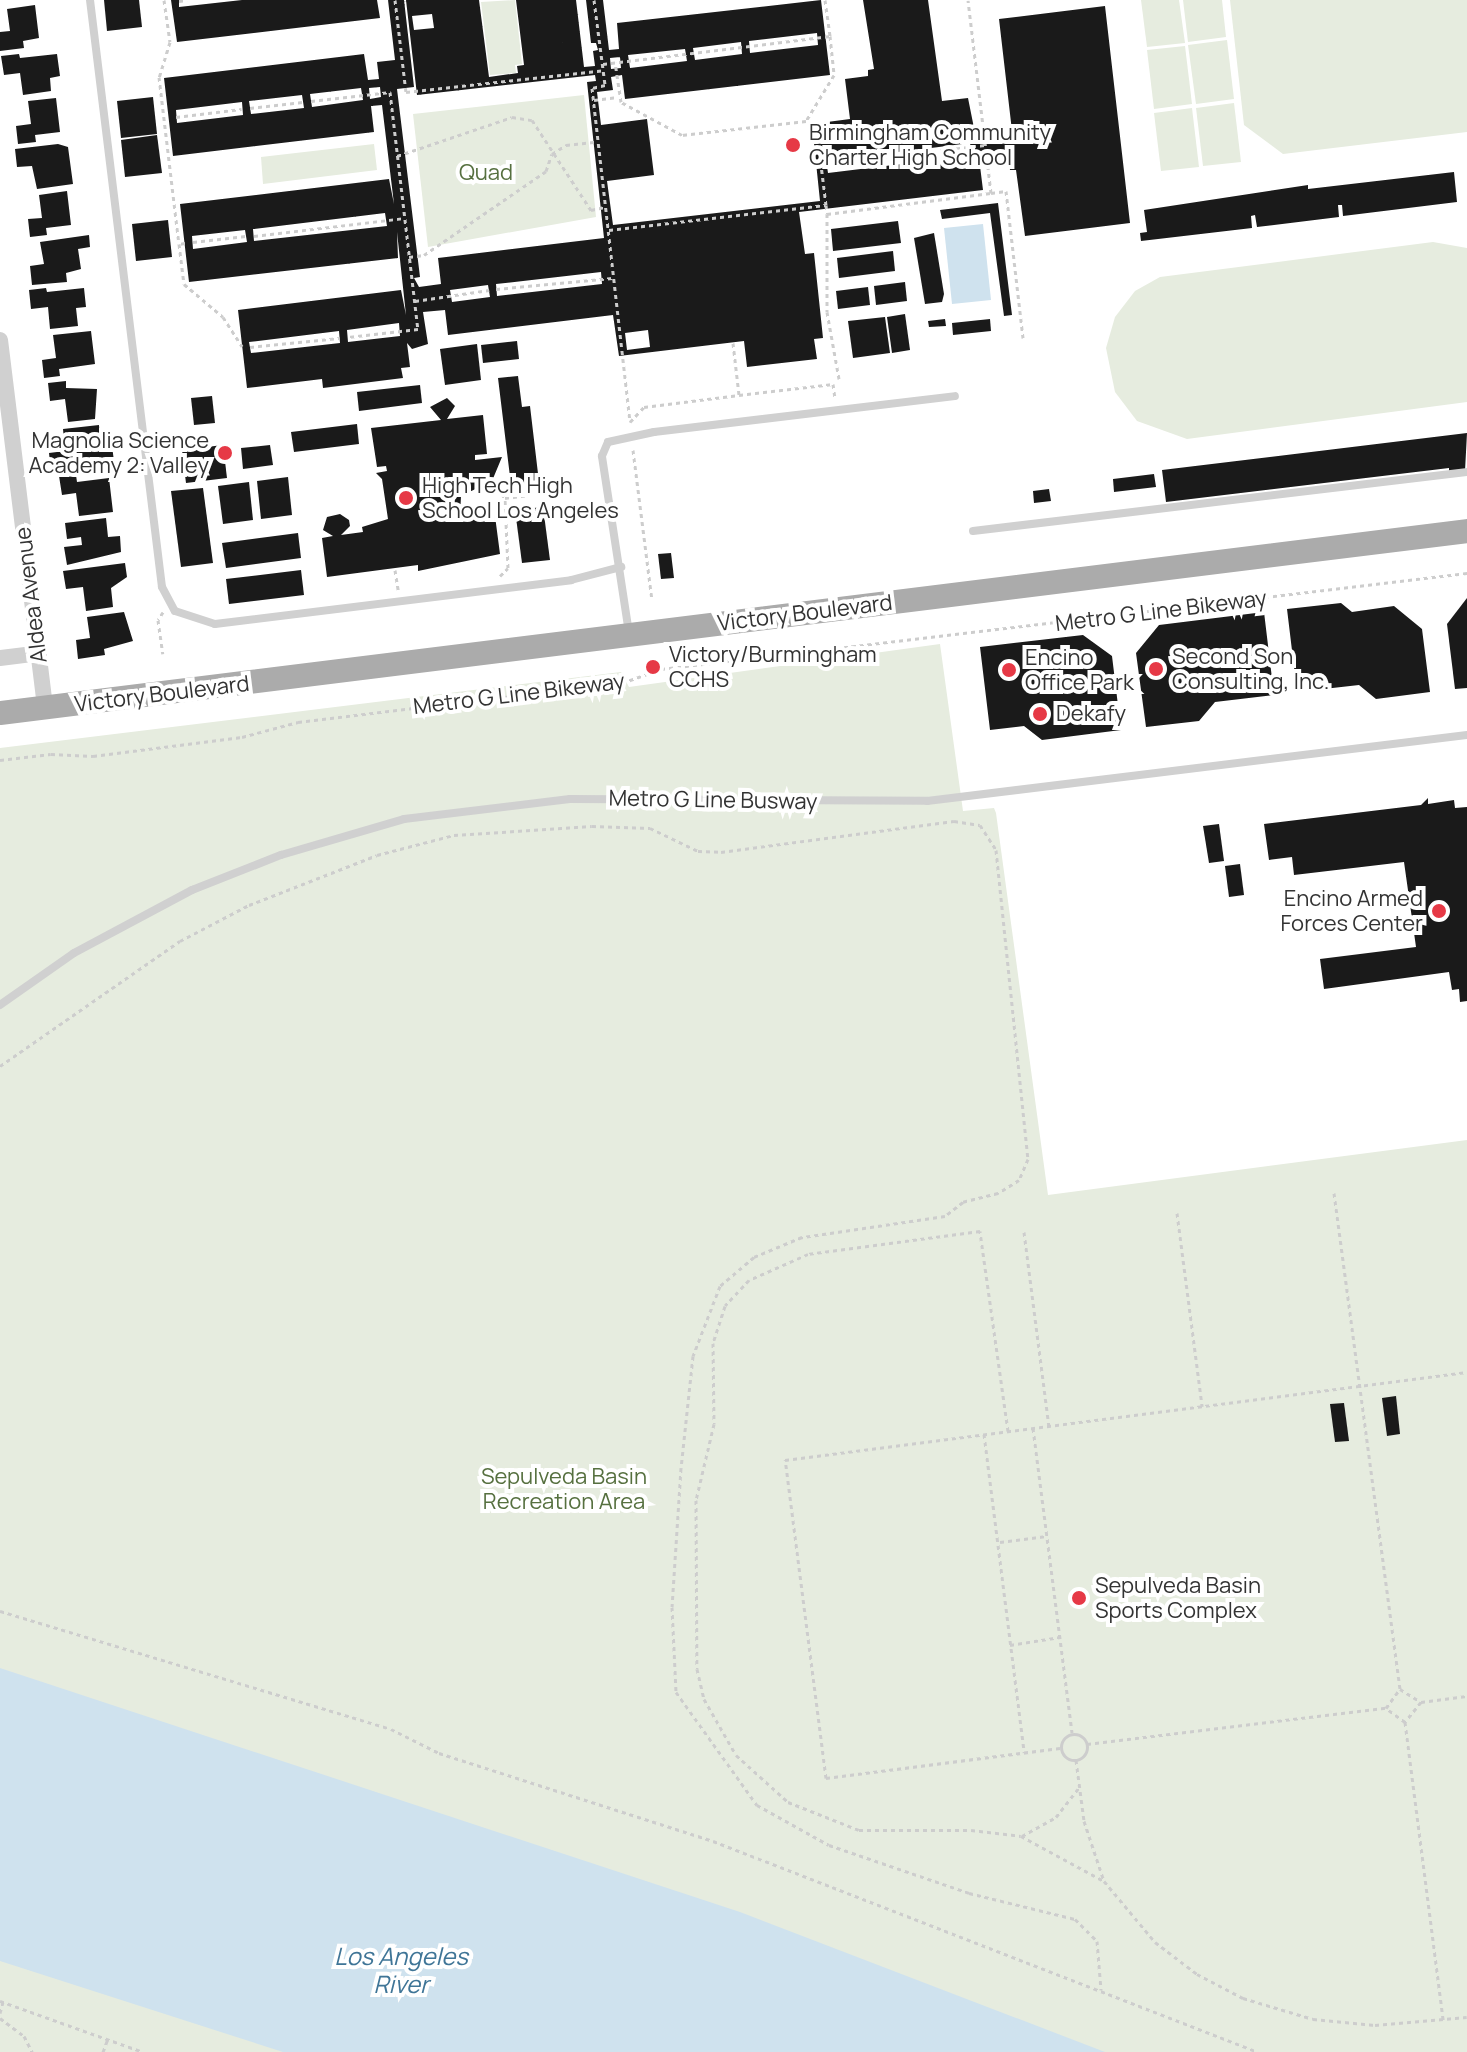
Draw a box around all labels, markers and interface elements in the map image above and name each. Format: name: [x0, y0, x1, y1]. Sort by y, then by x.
place label: Birmingham Community Charter High School: [809, 119, 1051, 170]
marker: Birmingham Community Charter High School: [784, 136, 802, 154]
park label: Quad: [459, 160, 513, 186]
place label: Magnolia Science Academy 2: Valley: [28, 427, 209, 478]
marker: Magnolia Science Academy 2: Valley: [216, 444, 234, 462]
place label: High Tech High School Los Angeles: [422, 472, 619, 524]
marker: High Tech High School Los Angeles: [397, 489, 415, 507]
street label: Aldea Avenue: [10, 526, 52, 664]
street label: Metro G Line Bikeway: [1054, 585, 1268, 637]
street label: Victory Boulevard: [716, 589, 894, 637]
place label: Victory/Burmingham CCHS: [669, 641, 877, 692]
place label: Second Son Consulting, Inc.: [1172, 643, 1329, 694]
place label: Encino Office Park: [1025, 644, 1134, 696]
marker: Victory/Burmingham CCHS: [644, 658, 662, 676]
marker: Second Son Consulting, Inc.: [1147, 660, 1165, 678]
marker: Encino Office Park: [1000, 661, 1018, 679]
street label: Metro G Line Bikeway: [412, 668, 626, 720]
street label: Victory Boulevard: [73, 670, 251, 718]
place label: Dekafy: [1056, 701, 1126, 727]
marker: Dekafy: [1031, 705, 1049, 723]
street label: Metro G Line Busway: [608, 785, 818, 815]
place label: Encino Armed Forces Center: [1280, 885, 1423, 936]
marker: Encino Armed Forces Center: [1430, 902, 1448, 920]
park label: Sepulveda Basin Recreation Area: [481, 1463, 647, 1514]
place label: Sepulveda Basin Sports Complex: [1095, 1572, 1261, 1624]
marker: Sepulveda Basin Sports Complex: [1070, 1589, 1088, 1607]
water label: Los Angeles River: [334, 1942, 468, 1998]

